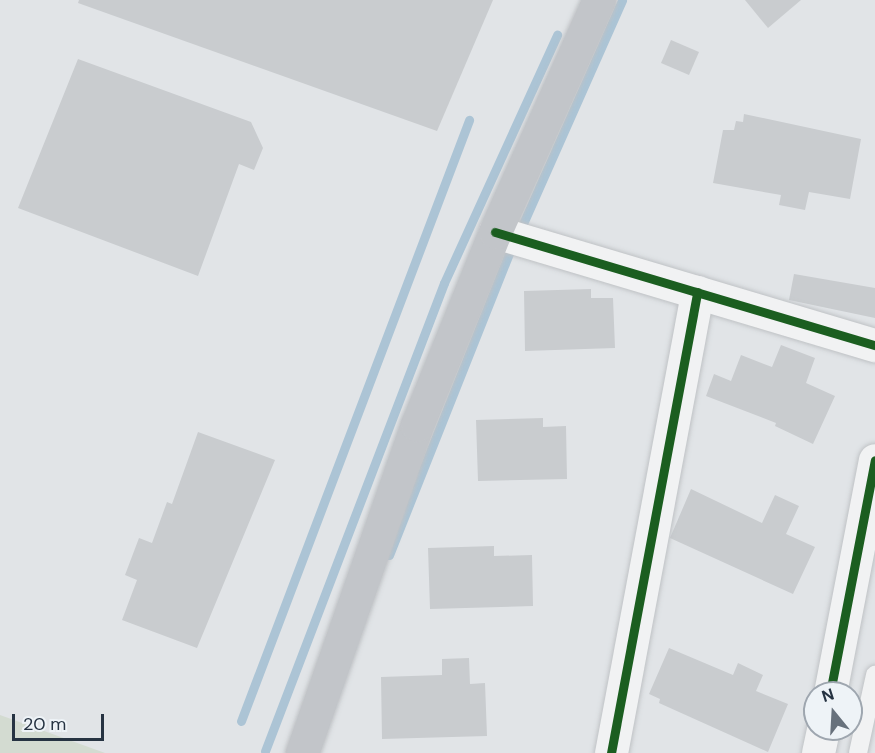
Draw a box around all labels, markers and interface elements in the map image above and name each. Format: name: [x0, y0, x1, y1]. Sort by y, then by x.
north arrow: [803, 681, 863, 741]
text: N: [819, 684, 837, 707]
scale bar: [15, 702, 106, 740]
text: 20 m: [23, 712, 66, 736]

